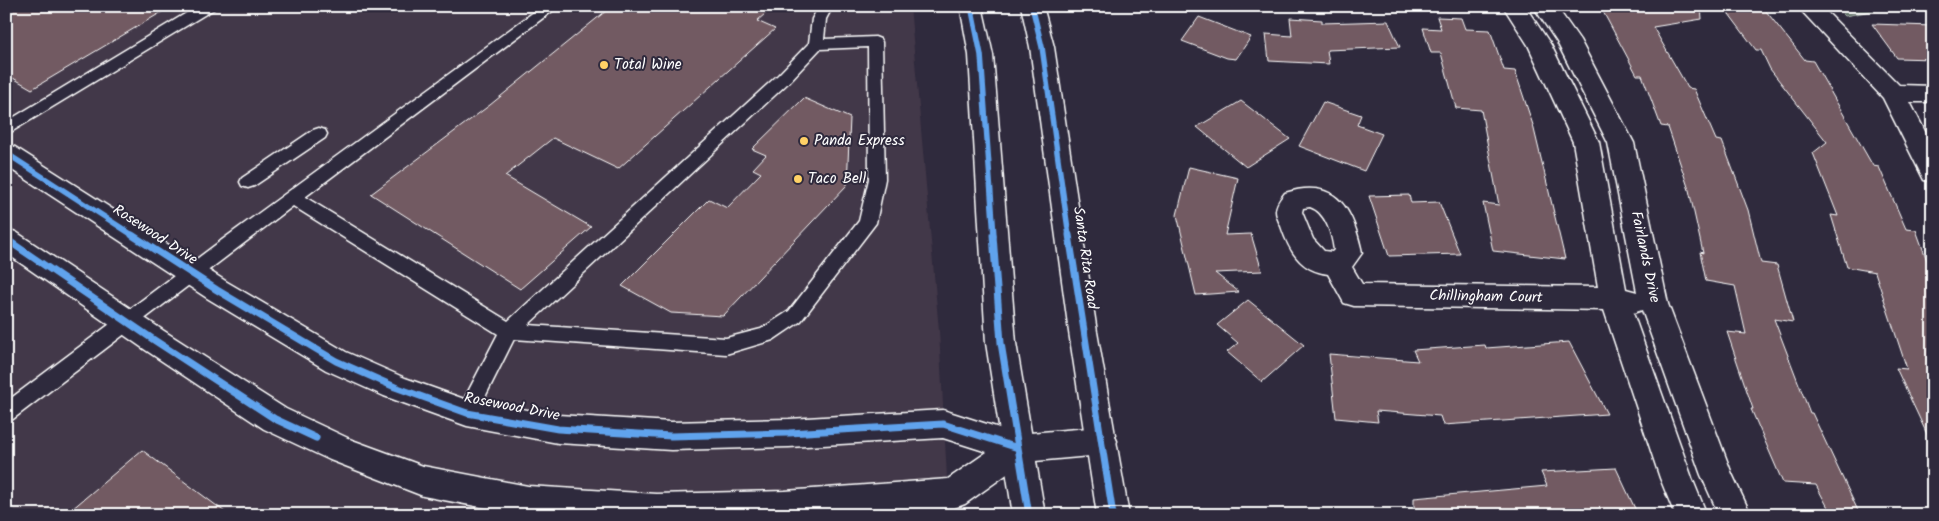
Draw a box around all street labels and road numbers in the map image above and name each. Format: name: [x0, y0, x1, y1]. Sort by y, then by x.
street label: Rosewood Drive: [108, 198, 202, 272]
street label: Santa Rita Road: [1066, 205, 1104, 311]
street label: Fairlands Drive: [1624, 209, 1666, 305]
street label: Chillingham Court: [1429, 284, 1543, 310]
street label: Rosewood Drive: [462, 386, 562, 428]

